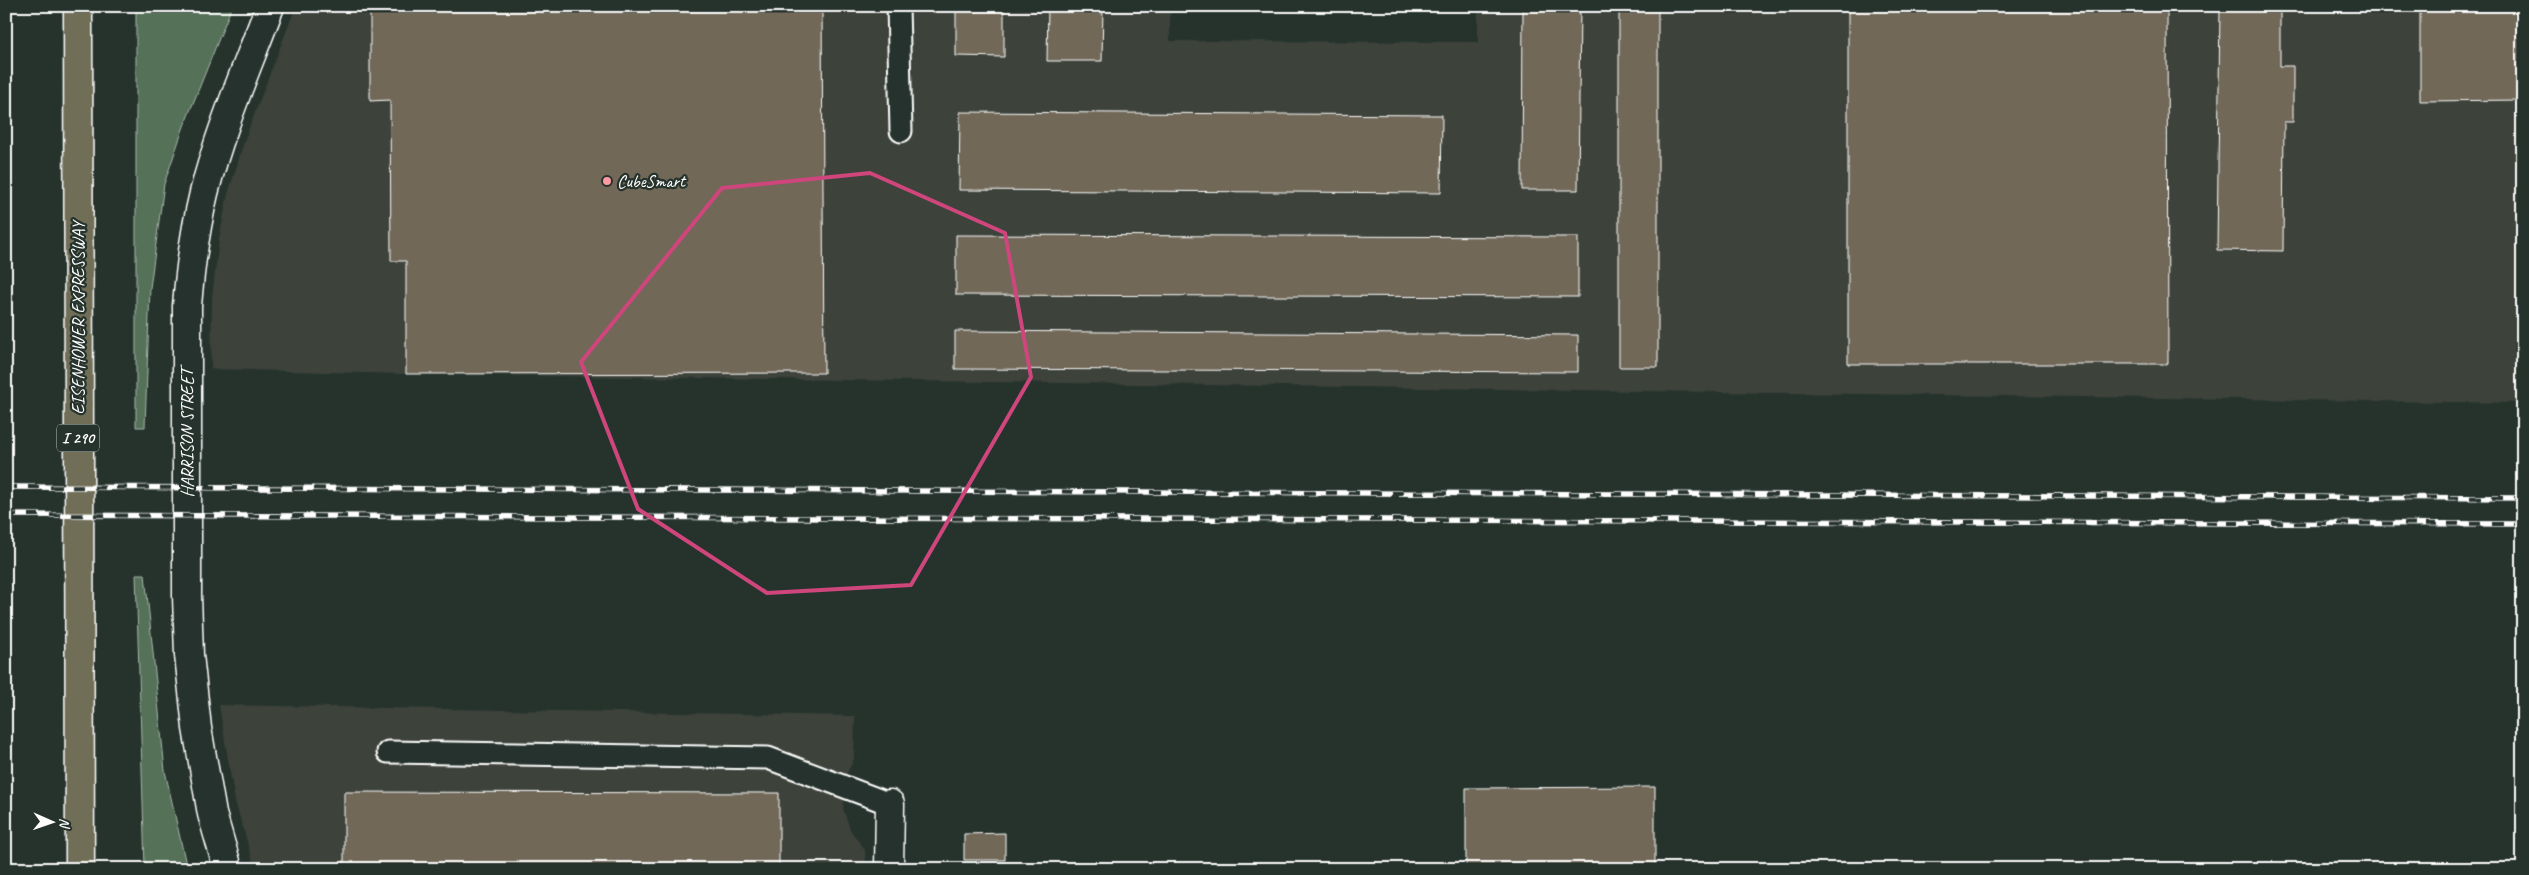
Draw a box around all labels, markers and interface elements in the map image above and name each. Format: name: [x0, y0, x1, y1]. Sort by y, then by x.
place label: CubeSmart: [617, 170, 687, 192]
marker: CubeSmart: [601, 175, 613, 187]
street label: EISENHOWER EXPRESSWAY: [67, 219, 89, 414]
street label: HARRISON STREET: [176, 364, 198, 498]
road number: I 290: [57, 424, 99, 452]
north arrow: [28, 798, 78, 848]
text: N: [56, 818, 73, 829]

